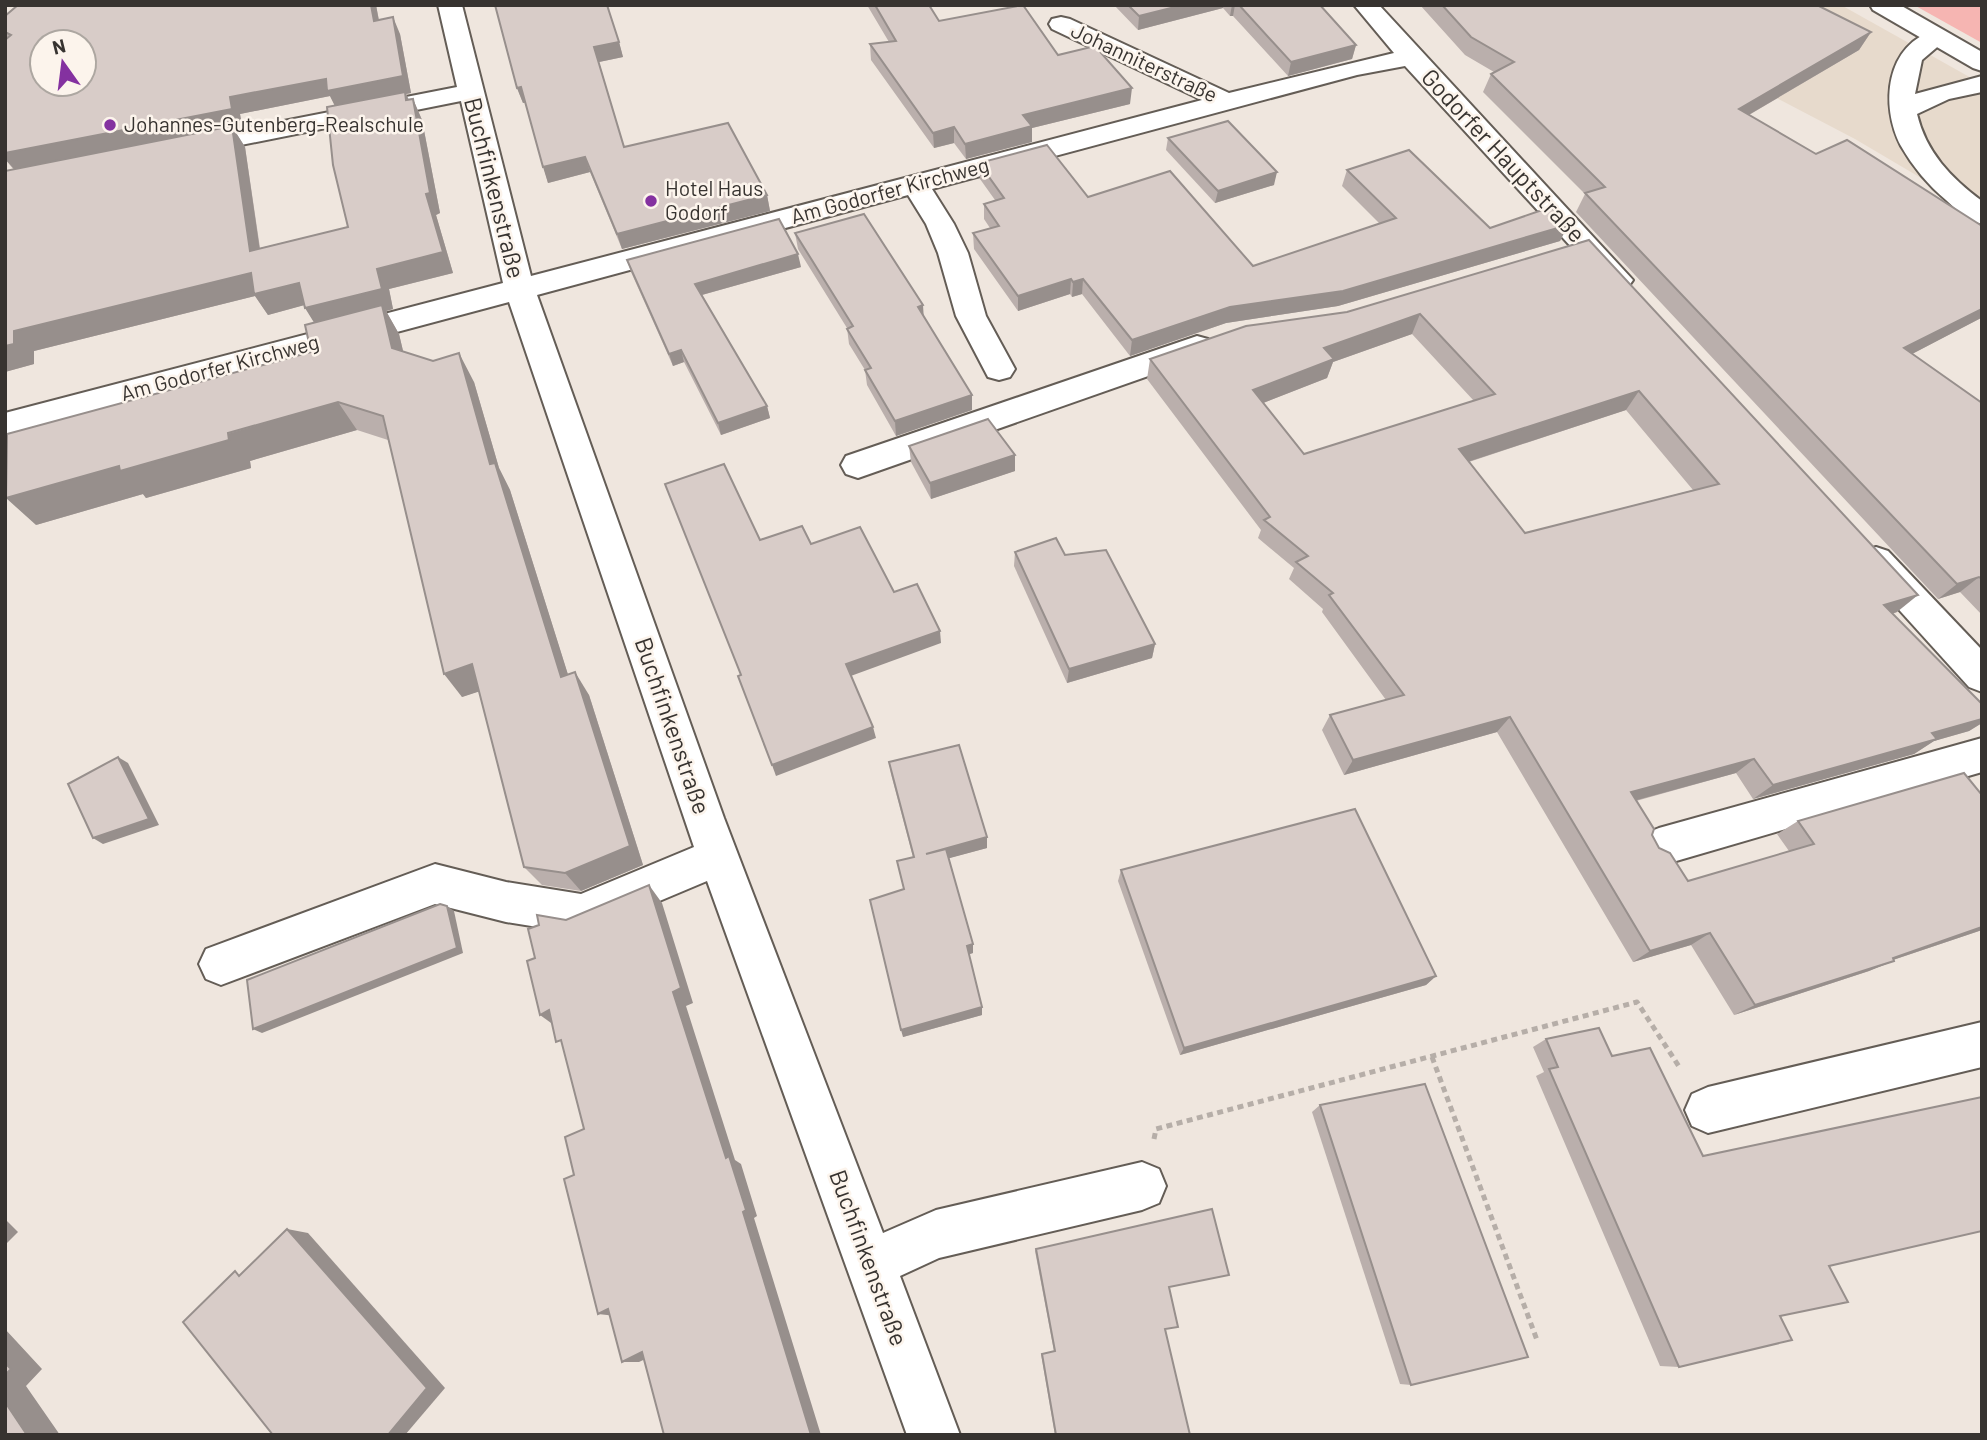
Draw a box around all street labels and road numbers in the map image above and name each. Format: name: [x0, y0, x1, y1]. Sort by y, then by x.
street label: Johanniterstraße: [1067, 17, 1222, 106]
street label: Godorfer Hauptstraße: [1416, 62, 1592, 248]
street label: Buchfinkenstraße: [459, 94, 532, 281]
street label: Am Godorfer Kirchweg: [788, 151, 991, 228]
street label: Am Godorfer Kirchweg: [118, 328, 321, 405]
street label: Buchfinkenstraße: [630, 633, 717, 818]
street label: Buchfinkenstraße: [824, 1165, 915, 1349]

